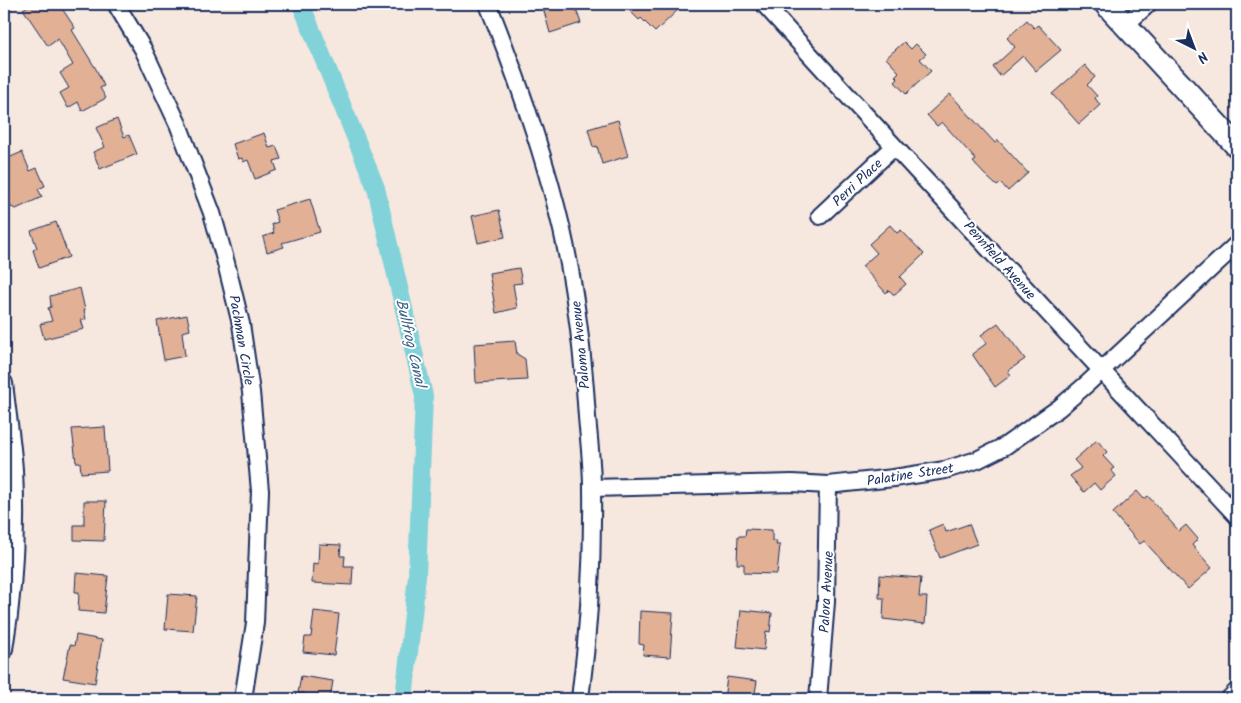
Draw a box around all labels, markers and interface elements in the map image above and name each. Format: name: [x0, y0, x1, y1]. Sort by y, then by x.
north arrow: [1168, 22, 1218, 72]
text: N: [1191, 46, 1213, 68]
street label: Perri Place: [827, 153, 888, 212]
street label: Pennfield Avenue: [958, 216, 1041, 306]
street label: Pachman Circle: [222, 293, 260, 388]
water label: Bullfrog Canal: [388, 297, 433, 393]
street label: Paloma Avenue: [565, 299, 597, 390]
street label: Palatine Street: [865, 457, 956, 493]
street label: Palora Avenue: [814, 550, 840, 634]

